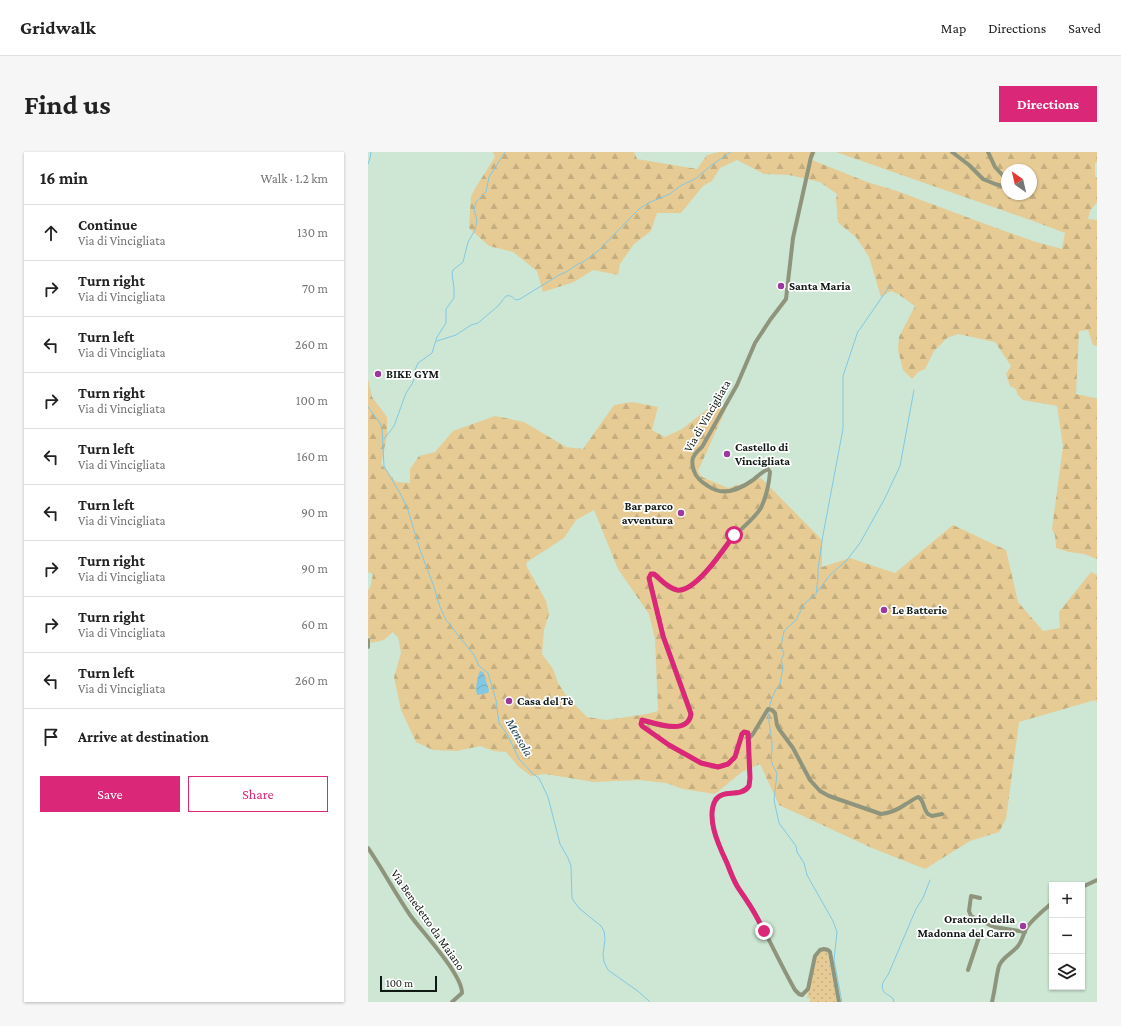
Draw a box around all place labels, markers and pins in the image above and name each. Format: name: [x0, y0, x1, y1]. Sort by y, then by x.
place label: Santa Maria: [789, 279, 851, 293]
marker: Santa Maria: [776, 281, 786, 291]
place label: BIKE GYM: [386, 367, 439, 381]
marker: BIKE GYM: [373, 369, 383, 379]
place label: Castello di Vincigliata: [734, 440, 790, 468]
marker: Castello di Vincigliata: [722, 449, 732, 459]
place label: Bar parco avventura: [622, 499, 673, 527]
marker: Bar parco avventura: [676, 508, 686, 518]
place label: Le Batterie: [892, 603, 948, 617]
marker: Le Batterie: [879, 605, 889, 615]
place label: Casa del Tè: [517, 694, 574, 708]
marker: Casa del Tè: [504, 696, 514, 706]
place label: Oratorio della Madonna del Carro: [917, 912, 1015, 940]
marker: Oratorio della Madonna del Carro: [1018, 921, 1028, 931]

